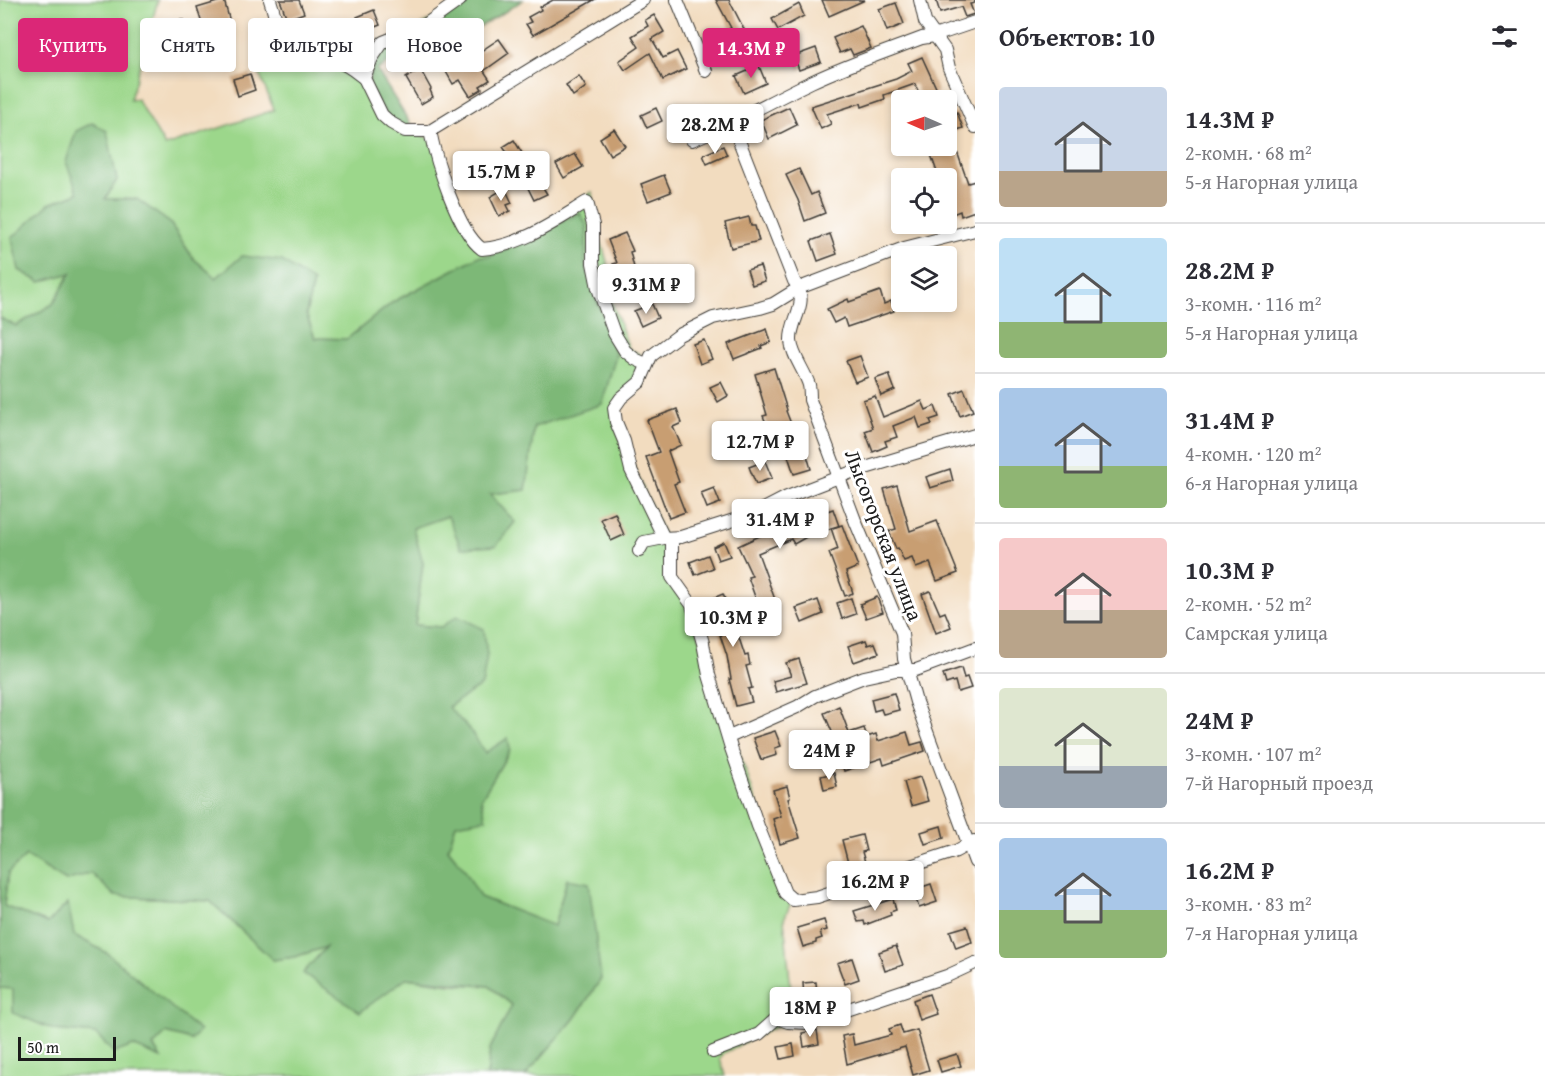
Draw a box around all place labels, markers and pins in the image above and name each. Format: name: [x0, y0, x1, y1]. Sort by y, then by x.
pin: 14.3M ₽: [696, 28, 806, 79]
pin: 28.2M ₽: [660, 104, 770, 155]
pin: 15.7M ₽: [446, 151, 556, 202]
pin: 9.31M ₽: [591, 264, 701, 315]
pin: 12.7M ₽: [705, 421, 815, 472]
pin: 31.4M ₽: [725, 499, 835, 550]
pin: 10.3M ₽: [678, 597, 788, 648]
pin: 24M ₽: [787, 730, 871, 781]
pin: 16.2M ₽: [820, 861, 930, 912]
pin: 18M ₽: [768, 987, 852, 1038]

